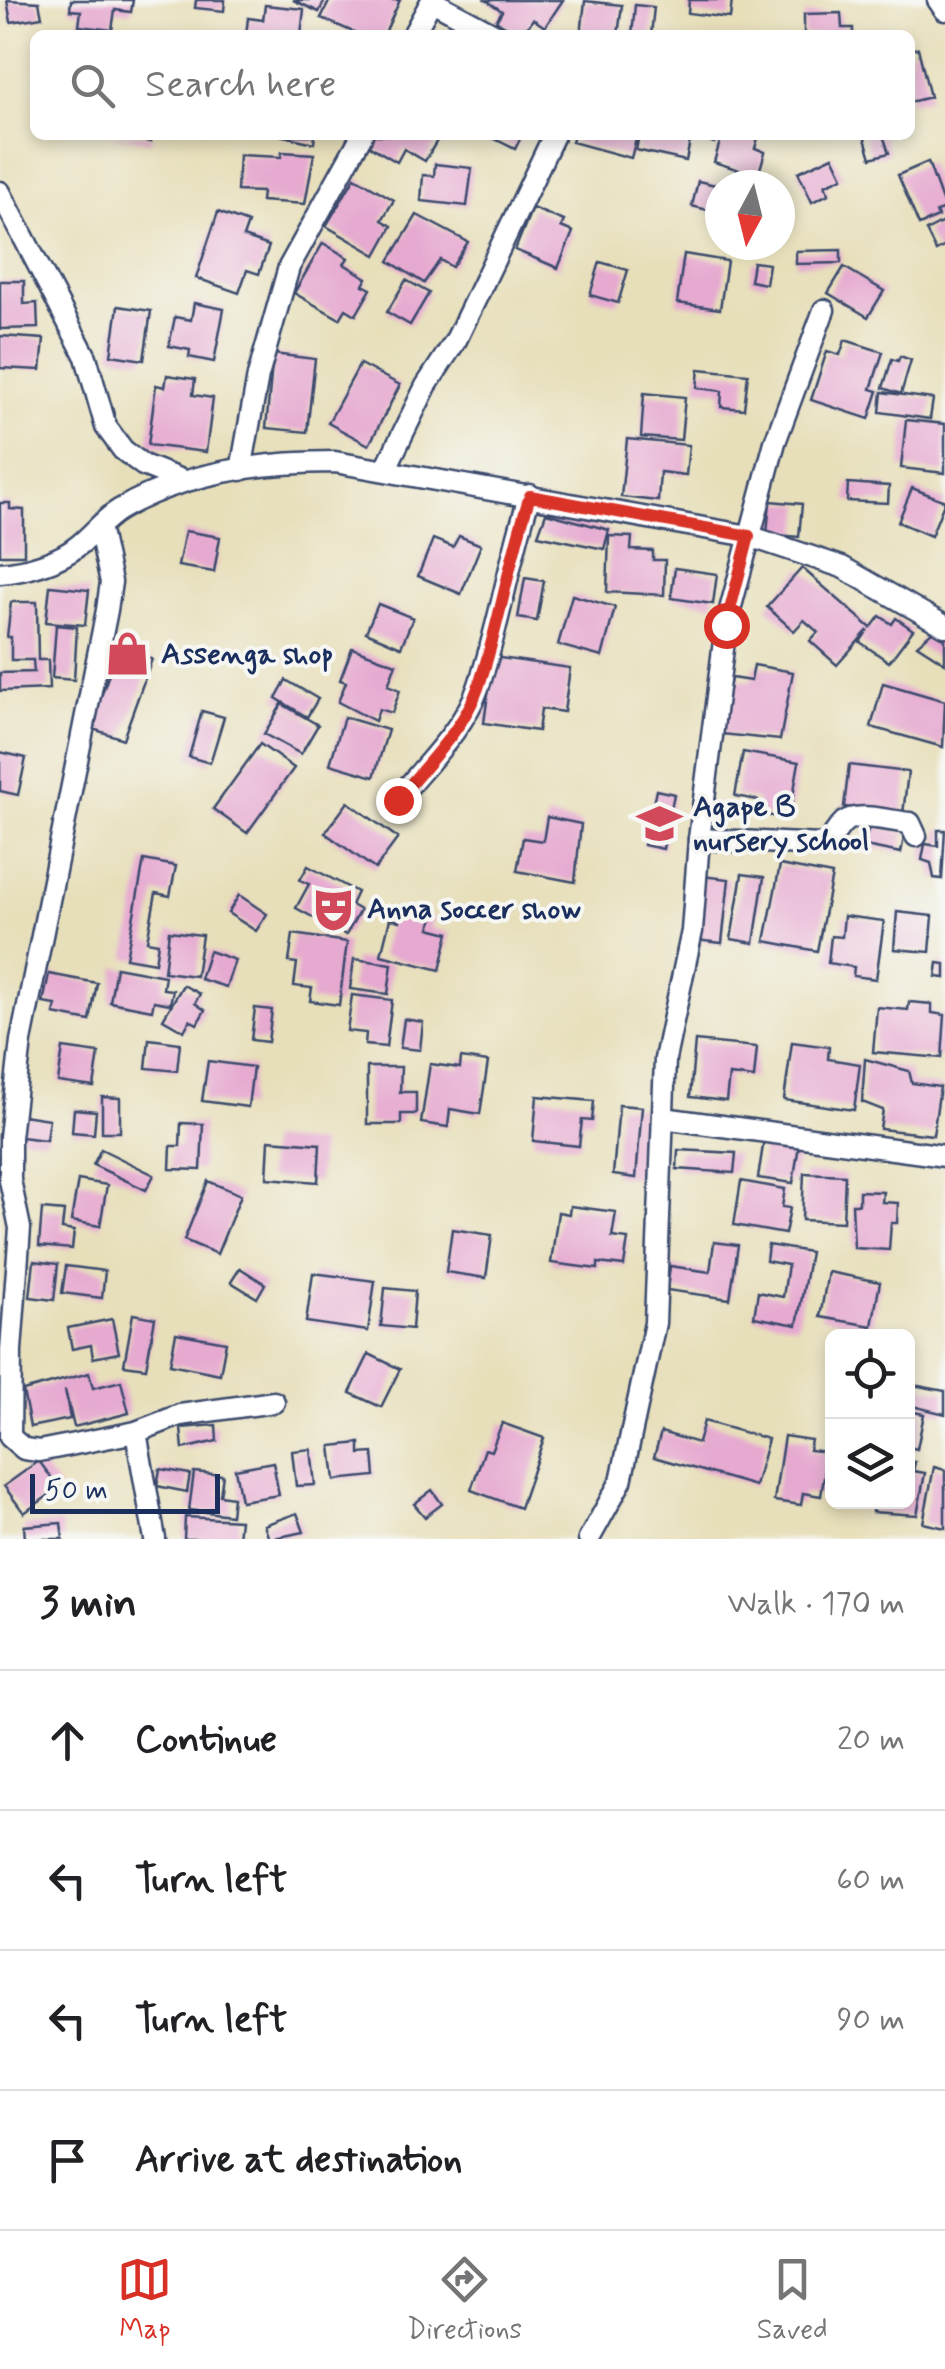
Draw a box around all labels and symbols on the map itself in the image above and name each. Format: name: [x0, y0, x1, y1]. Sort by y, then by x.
north arrow: [705, 170, 795, 260]
route start: [704, 603, 750, 649]
shop icon: Assenga shop: [104, 630, 152, 678]
place label: Assenga shop: [161, 635, 333, 675]
route end: [376, 778, 422, 824]
place label: Agape B nursery school: [693, 788, 869, 861]
school or university icon: Agape B nursery school: [636, 800, 684, 848]
theatre icon: Anna soccer show: [310, 885, 358, 933]
place label: Anna soccer show: [367, 890, 581, 929]
scale bar: [30, 1469, 220, 1514]

